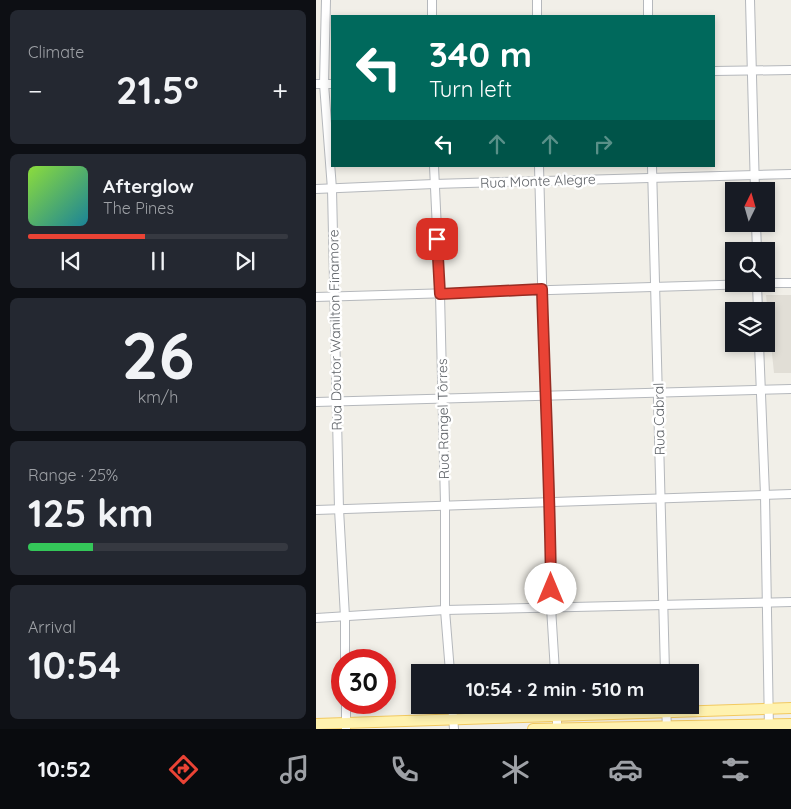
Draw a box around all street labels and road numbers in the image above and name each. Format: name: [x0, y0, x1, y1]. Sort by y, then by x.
street label: Rua Monte Alegre: [480, 170, 596, 192]
street label: Rua Doutor Wanilton Finamore: [324, 229, 346, 431]
street label: Rua Rangel Tôrres: [433, 358, 453, 480]
street label: Rua Cabral: [649, 383, 669, 455]

